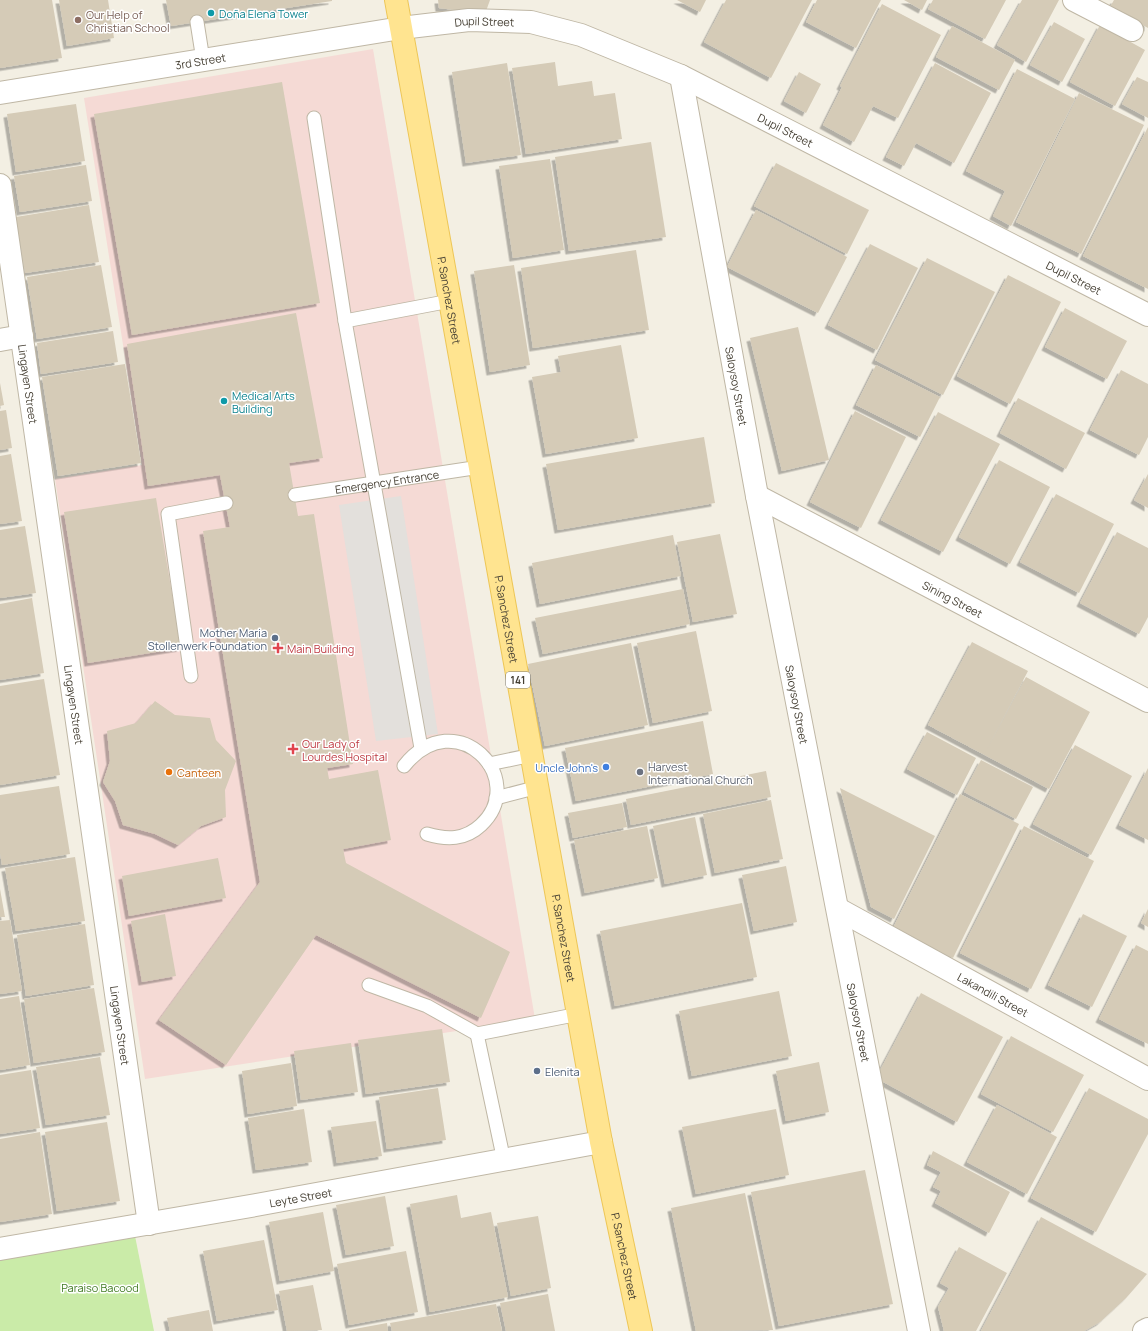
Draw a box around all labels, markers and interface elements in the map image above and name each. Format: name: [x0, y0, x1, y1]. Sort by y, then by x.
place label: Doña Elena Tower: [219, 6, 308, 21]
place label: Our Help of Christian School: [86, 7, 170, 35]
marker: Doña Elena Tower: [206, 8, 216, 18]
street label: Dupil Street: [453, 12, 515, 29]
marker: Our Help of Christian School: [73, 15, 83, 25]
street label: 3rd Street: [174, 49, 227, 72]
street label: Dupil Street: [755, 109, 816, 150]
street label: P. Sanchez Street: [435, 255, 465, 345]
street label: Dupil Street: [1044, 257, 1104, 298]
street label: Lingayen Street: [15, 343, 42, 425]
street label: Saloysoy Street: [723, 345, 752, 427]
place label: Medical Arts Building: [232, 388, 295, 416]
marker: Medical Arts Building: [219, 396, 229, 406]
street label: Emergency Entrance: [334, 466, 441, 496]
street label: P. Sanchez Street: [492, 574, 522, 664]
street label: Sining Street: [920, 577, 985, 621]
place label: Mother Maria Stollenwerk Foundation: [148, 625, 267, 653]
marker: Mother Maria Stollenwerk Foundation: [270, 633, 280, 643]
place label: Main Building: [287, 641, 354, 656]
marker: Main Building: [272, 642, 284, 654]
street label: Lingayen Street: [61, 664, 88, 745]
street label: Saloysoy Street: [782, 664, 812, 745]
road number: 141: [506, 672, 530, 688]
place label: Our Lady of Lourdes Hospital: [302, 736, 387, 764]
marker: Our Lady of Lourdes Hospital: [287, 743, 299, 755]
place label: Harvest International Church: [648, 759, 753, 787]
place label: Uncle John's: [535, 760, 598, 775]
marker: Uncle John's: [601, 762, 611, 772]
place label: Canteen: [177, 765, 221, 780]
marker: Canteen: [164, 767, 174, 777]
marker: Harvest International Church: [635, 767, 645, 777]
street label: P. Sanchez Street: [549, 893, 580, 983]
street label: Lakandili Street: [955, 969, 1031, 1020]
street label: Saloysoy Street: [844, 982, 874, 1063]
street label: Lingayen Street: [107, 985, 134, 1066]
place label: Elenita: [545, 1064, 580, 1079]
marker: Elenita: [532, 1066, 542, 1076]
street label: Leyte Street: [268, 1184, 333, 1210]
street label: P. Sanchez Street: [609, 1211, 642, 1301]
park label: Paraiso Bacood: [61, 1280, 139, 1295]

